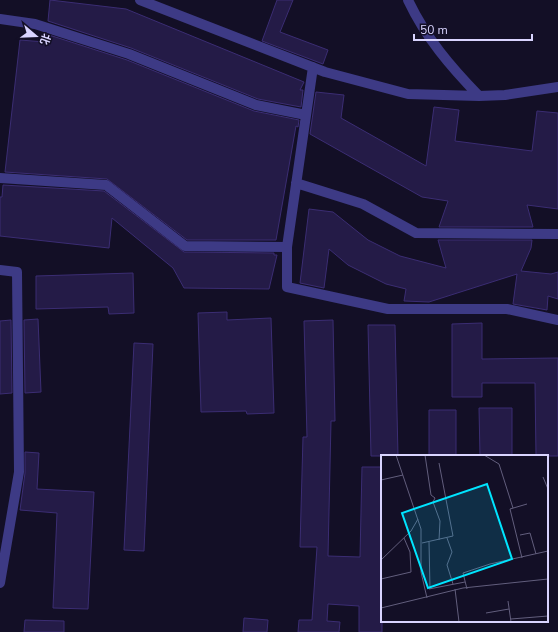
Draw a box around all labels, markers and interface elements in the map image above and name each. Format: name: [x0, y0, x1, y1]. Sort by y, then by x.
north arrow: [16, 16, 56, 56]
scale bar: [414, 16, 532, 42]
text: 50 m: [420, 22, 448, 38]
text: 北: [36, 31, 54, 47]
inset map: [381, 455, 548, 622]

